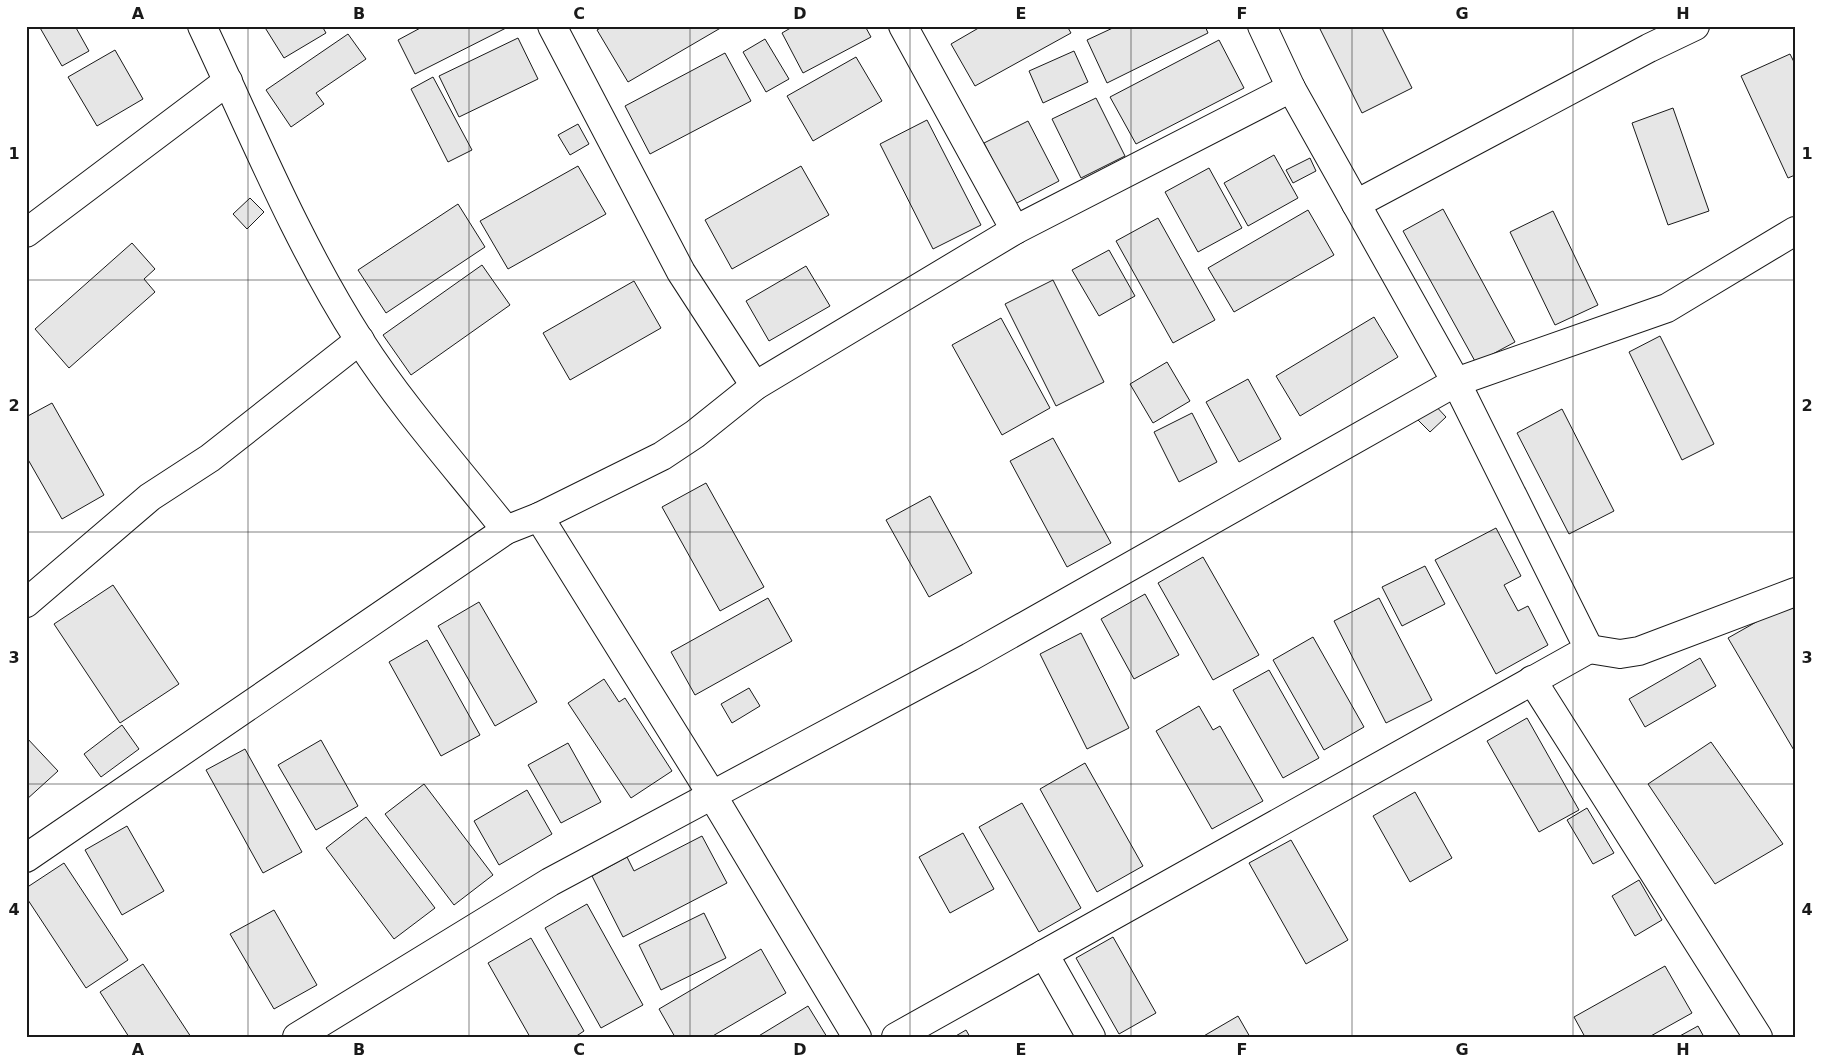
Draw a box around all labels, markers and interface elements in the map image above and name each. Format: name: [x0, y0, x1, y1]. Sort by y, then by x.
text: A: [132, 4, 145, 23]
text: B: [353, 4, 365, 23]
text: C: [573, 4, 585, 23]
text: D: [793, 4, 807, 23]
text: E: [1016, 4, 1026, 23]
text: F: [1237, 4, 1247, 23]
text: G: [1455, 4, 1469, 23]
text: H: [1676, 4, 1690, 23]
text: 1: [8, 144, 20, 163]
text: 1: [1801, 144, 1813, 163]
text: 2: [8, 396, 20, 415]
text: 2: [1801, 396, 1813, 415]
text: 3: [8, 648, 20, 667]
text: 3: [1801, 648, 1813, 667]
text: 4: [8, 900, 20, 919]
text: 4: [1801, 900, 1813, 919]
text: A: [132, 1040, 145, 1059]
text: B: [353, 1040, 365, 1059]
text: C: [573, 1040, 585, 1059]
text: D: [793, 1040, 807, 1059]
text: E: [1016, 1040, 1026, 1059]
text: F: [1237, 1040, 1247, 1059]
text: G: [1455, 1040, 1469, 1059]
text: H: [1676, 1040, 1690, 1059]

